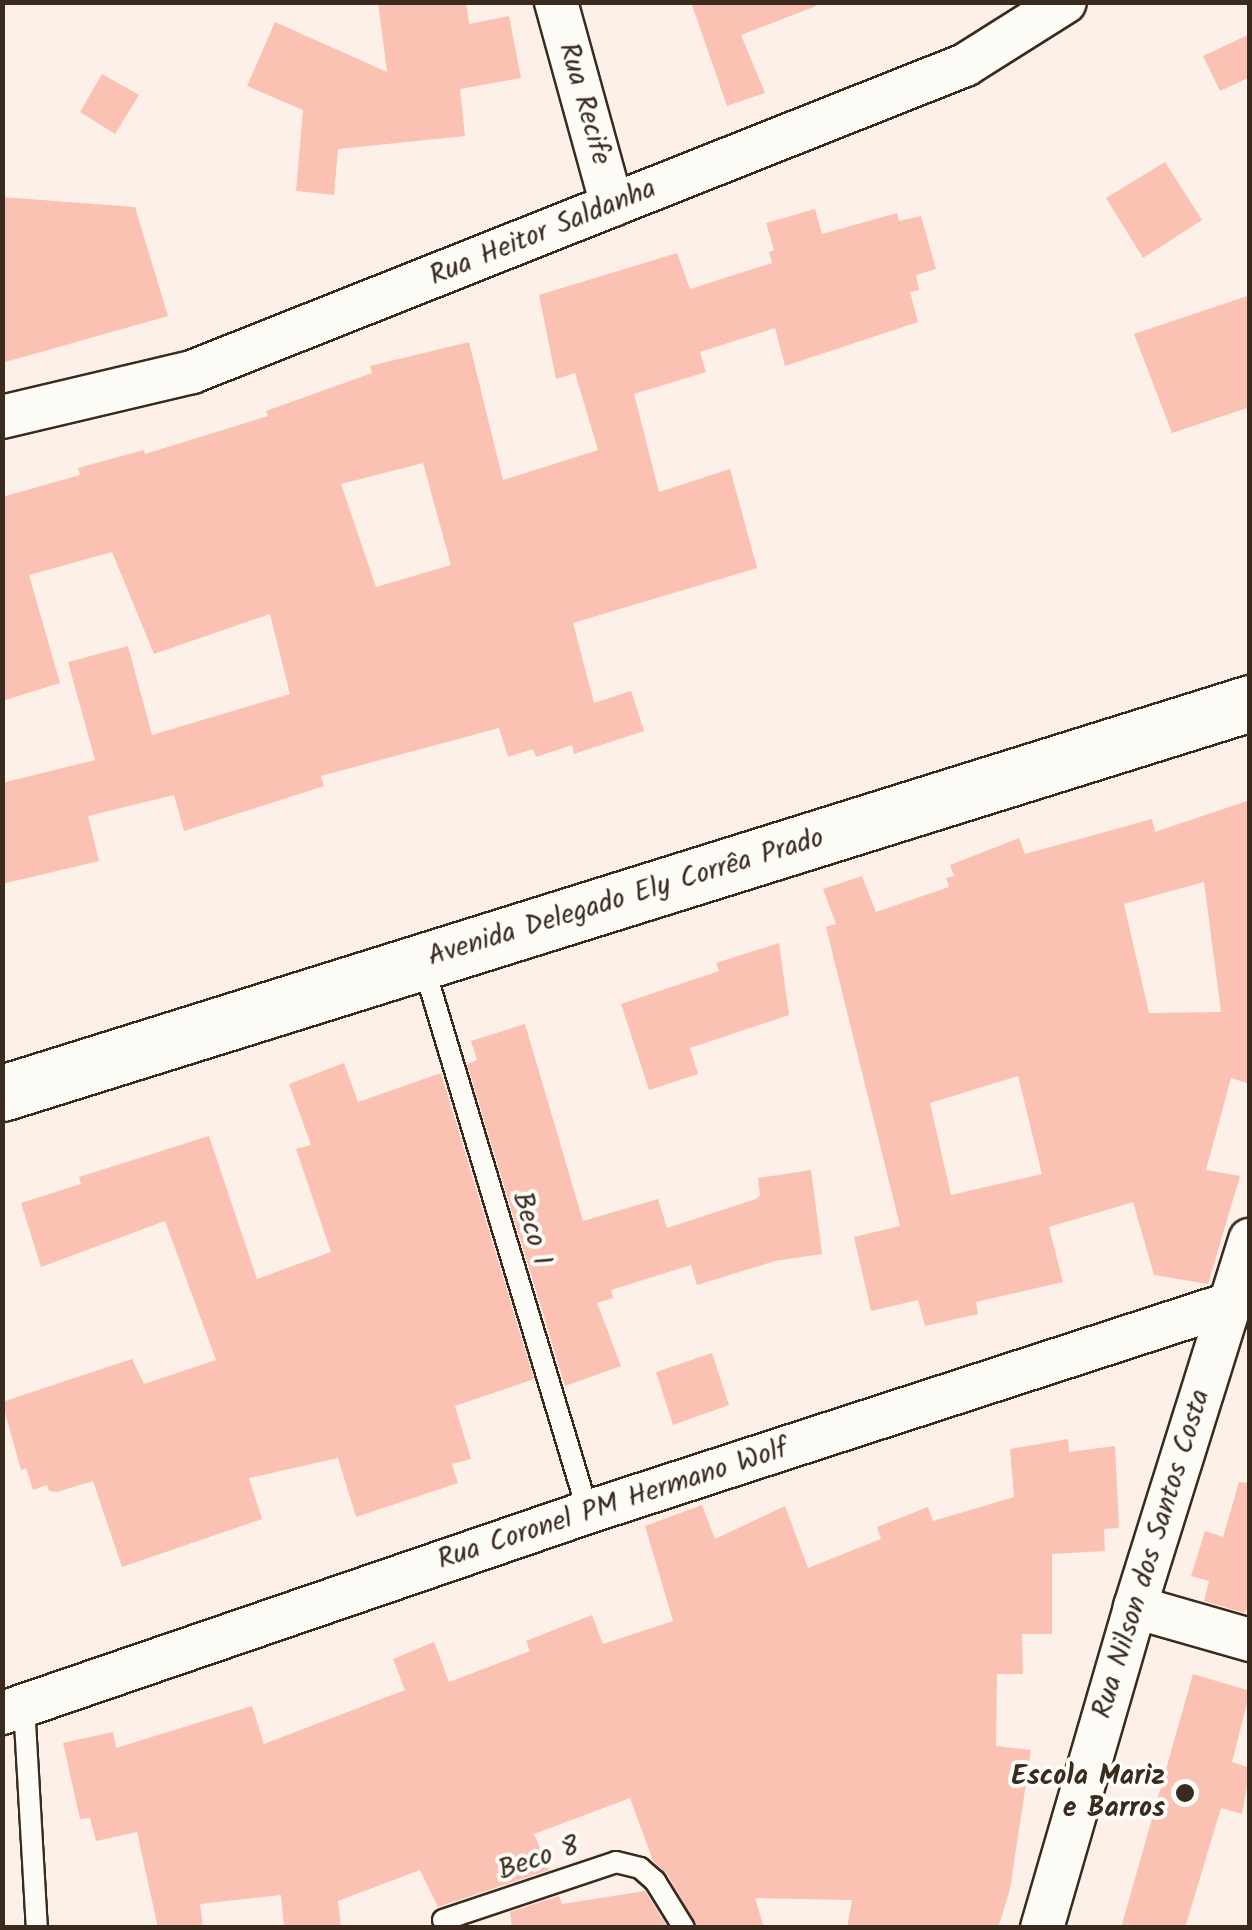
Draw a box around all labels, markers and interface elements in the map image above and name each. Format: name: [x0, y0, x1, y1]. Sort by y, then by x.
street label: Rua Recife: [551, 39, 617, 169]
street label: Rua Heitor Saldanha: [425, 172, 661, 294]
street label: Avenida Delegado Ely Corrêa Prado: [424, 822, 828, 974]
street label: Beco I: [504, 1188, 558, 1270]
street label: Rua Nilson dos Santos Costa: [1086, 1385, 1218, 1723]
street label: Rua Coronel PM Hermano Wolf: [433, 1432, 793, 1578]
place label: Escola Mariz e Barros: [1011, 1760, 1165, 1826]
marker: Escola Mariz e Barros: [1174, 1782, 1196, 1804]
street label: Beco 8: [494, 1829, 584, 1889]

